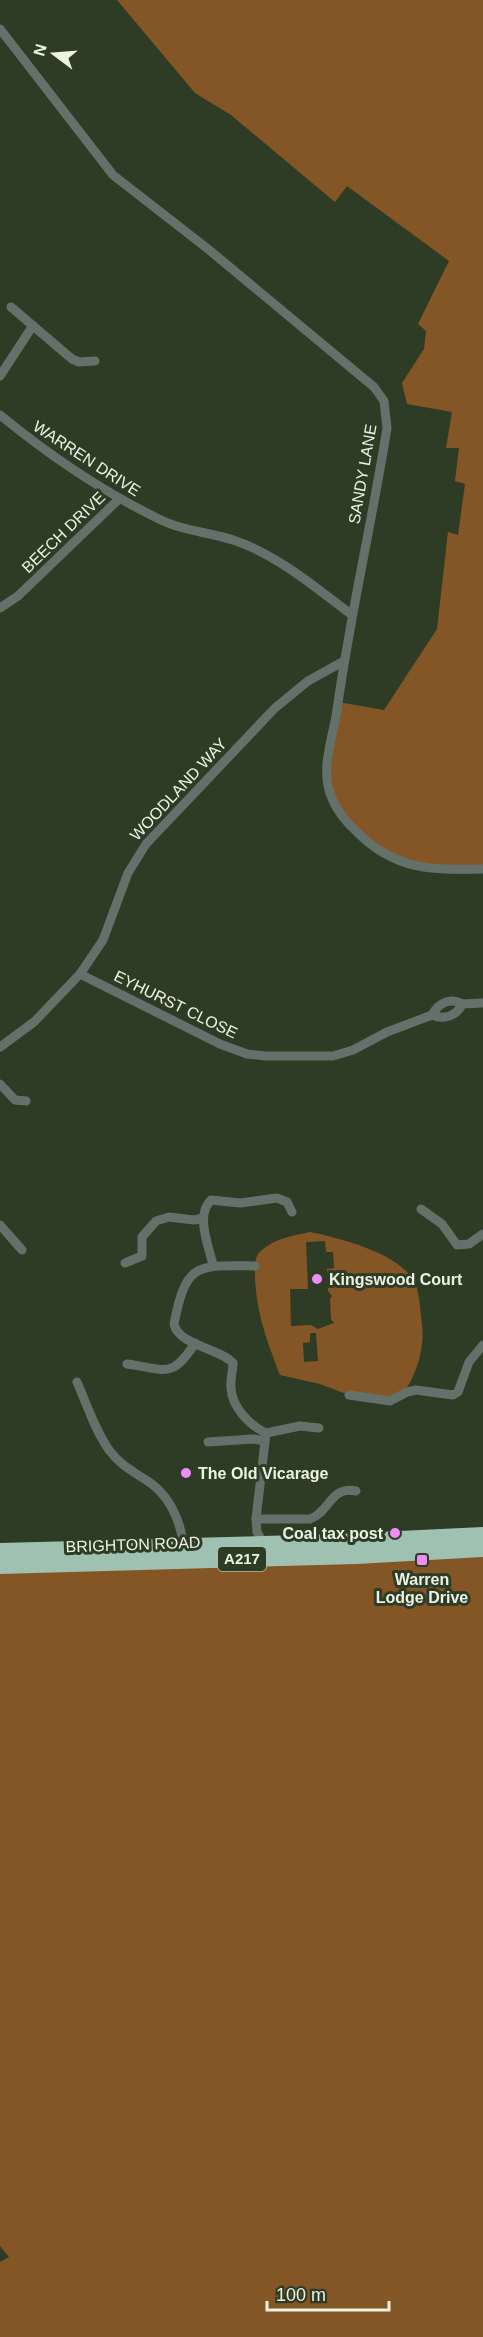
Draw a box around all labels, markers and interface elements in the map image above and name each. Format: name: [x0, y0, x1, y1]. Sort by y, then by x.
north arrow: [24, 24, 84, 84]
text: N: [30, 42, 50, 58]
street label: WARREN DRIVE: [30, 418, 143, 499]
street label: SANDY LANE: [345, 423, 380, 525]
street label: BEECH DRIVE: [18, 489, 108, 576]
street label: WOODLAND WAY: [127, 735, 230, 844]
street label: EYHURST CLOSE: [111, 967, 240, 1042]
place label: Kingswood Court: [329, 1271, 463, 1288]
marker: Kingswood Court: [310, 1272, 324, 1286]
place label: The Old Vicarage: [198, 1465, 329, 1482]
marker: The Old Vicarage: [179, 1466, 193, 1480]
place label: Coal tax post: [283, 1525, 384, 1542]
marker: Coal tax post: [388, 1526, 402, 1540]
street label: BRIGHTON ROAD: [65, 1534, 201, 1555]
road number: A217: [218, 1547, 266, 1571]
marker: Warren Lodge Drive: [415, 1553, 429, 1567]
place label: Warren Lodge Drive: [376, 1571, 468, 1606]
scale bar: [267, 2274, 388, 2312]
text: 100 m: [276, 2285, 326, 2305]

